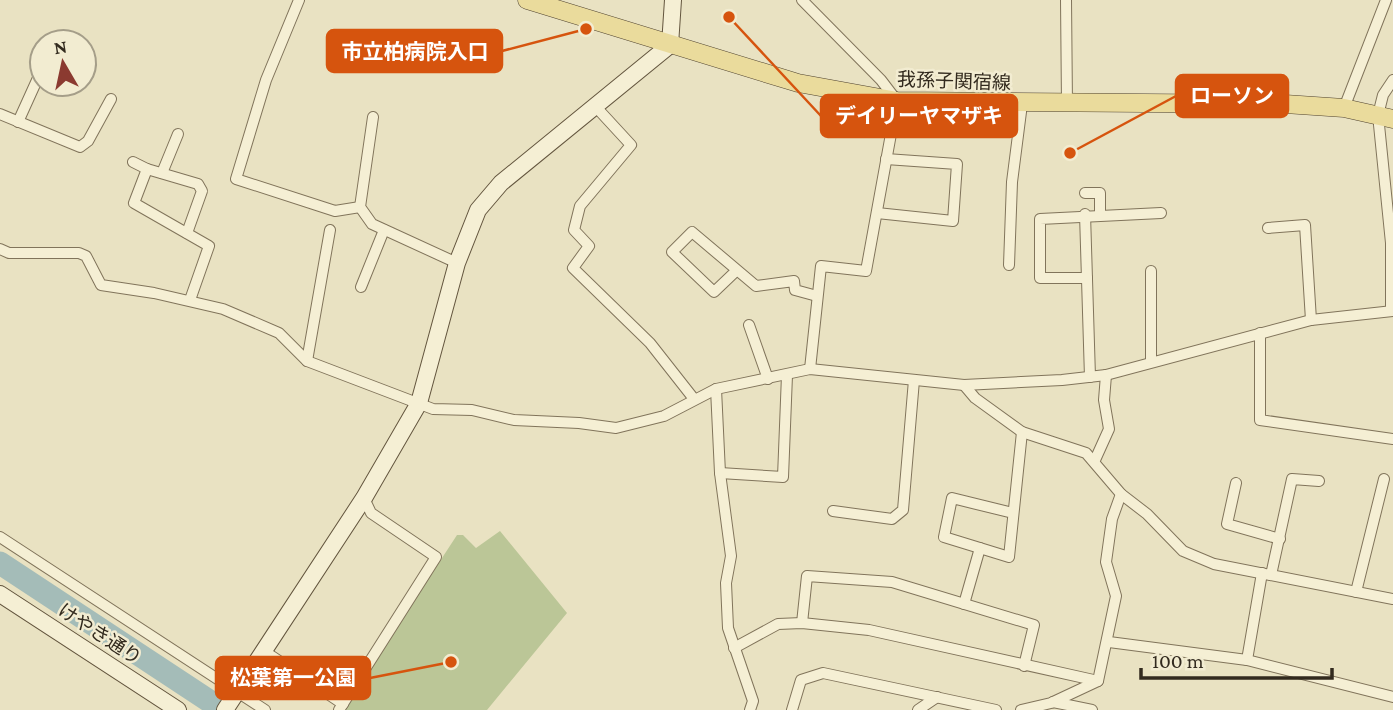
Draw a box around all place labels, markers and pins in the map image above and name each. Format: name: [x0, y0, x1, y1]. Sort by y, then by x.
callout: 市立柏病院入口: [327, 30, 502, 72]
callout: ローソン: [1176, 75, 1288, 117]
callout: デイリーヤマザキ: [821, 95, 1017, 137]
callout: 松葉第一公園: [216, 657, 370, 699]

